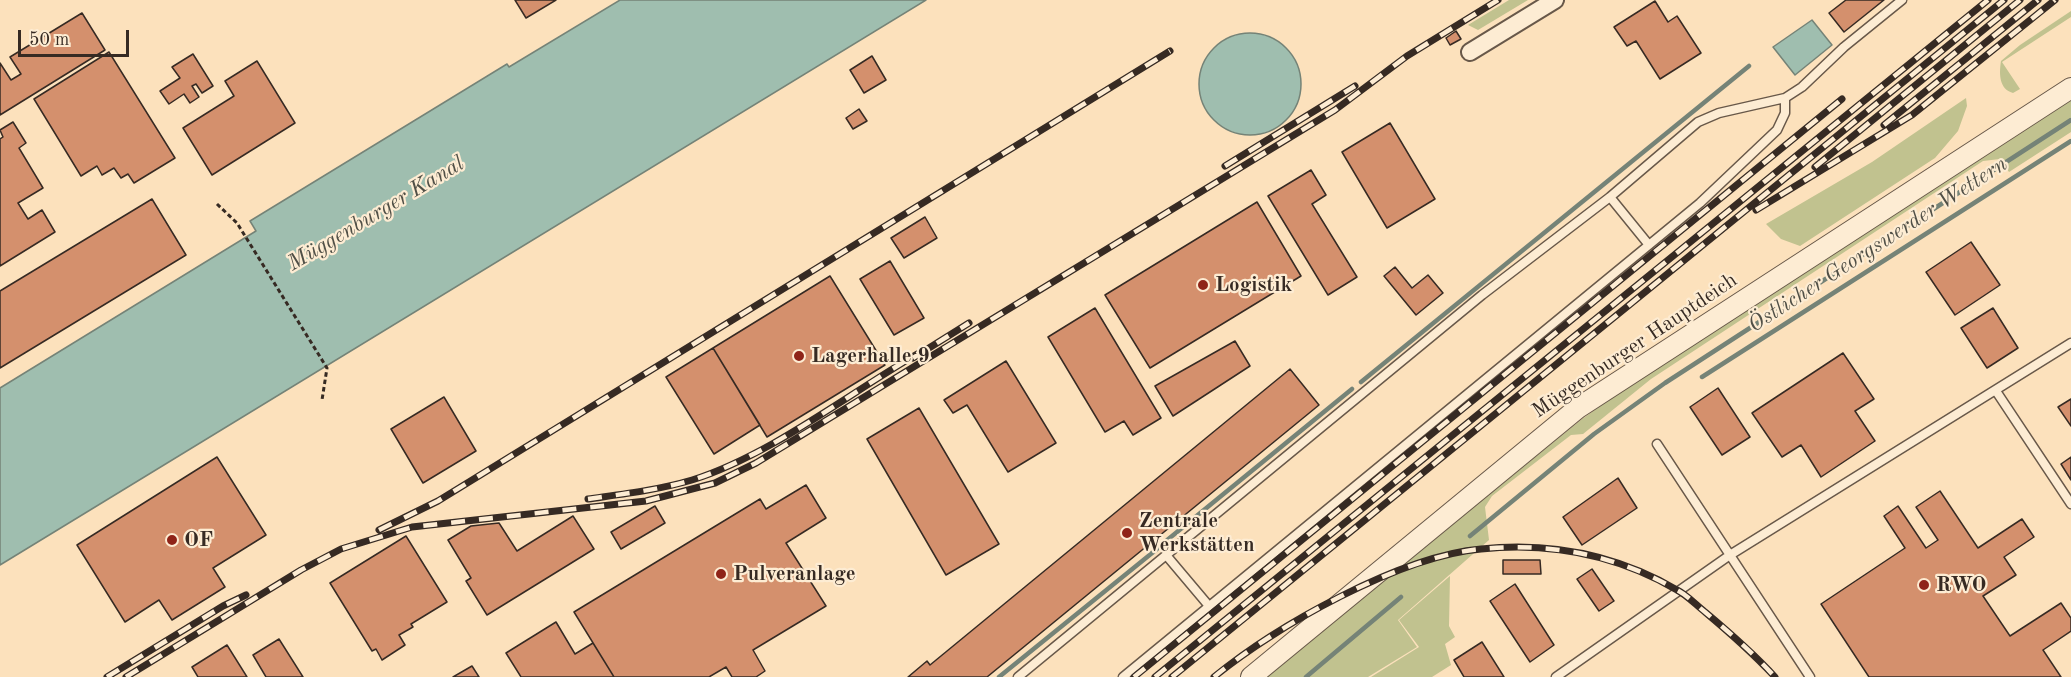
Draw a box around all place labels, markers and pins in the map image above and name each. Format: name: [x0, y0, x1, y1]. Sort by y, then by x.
place label: Logistik: [1215, 272, 1292, 298]
marker: Logistik: [1196, 278, 1210, 292]
place label: Lagerhalle 9: [811, 343, 930, 369]
marker: Lagerhalle 9: [792, 349, 806, 363]
place label: Zentrale Werkstätten: [1139, 508, 1255, 558]
marker: Zentrale Werkstätten: [1120, 526, 1134, 540]
place label: OF: [184, 527, 213, 553]
marker: OF: [165, 533, 179, 547]
place label: Pulveranlage: [733, 561, 856, 587]
marker: Pulveranlage: [714, 567, 728, 581]
place label: RWO: [1936, 572, 1986, 598]
marker: RWO: [1917, 578, 1931, 592]

